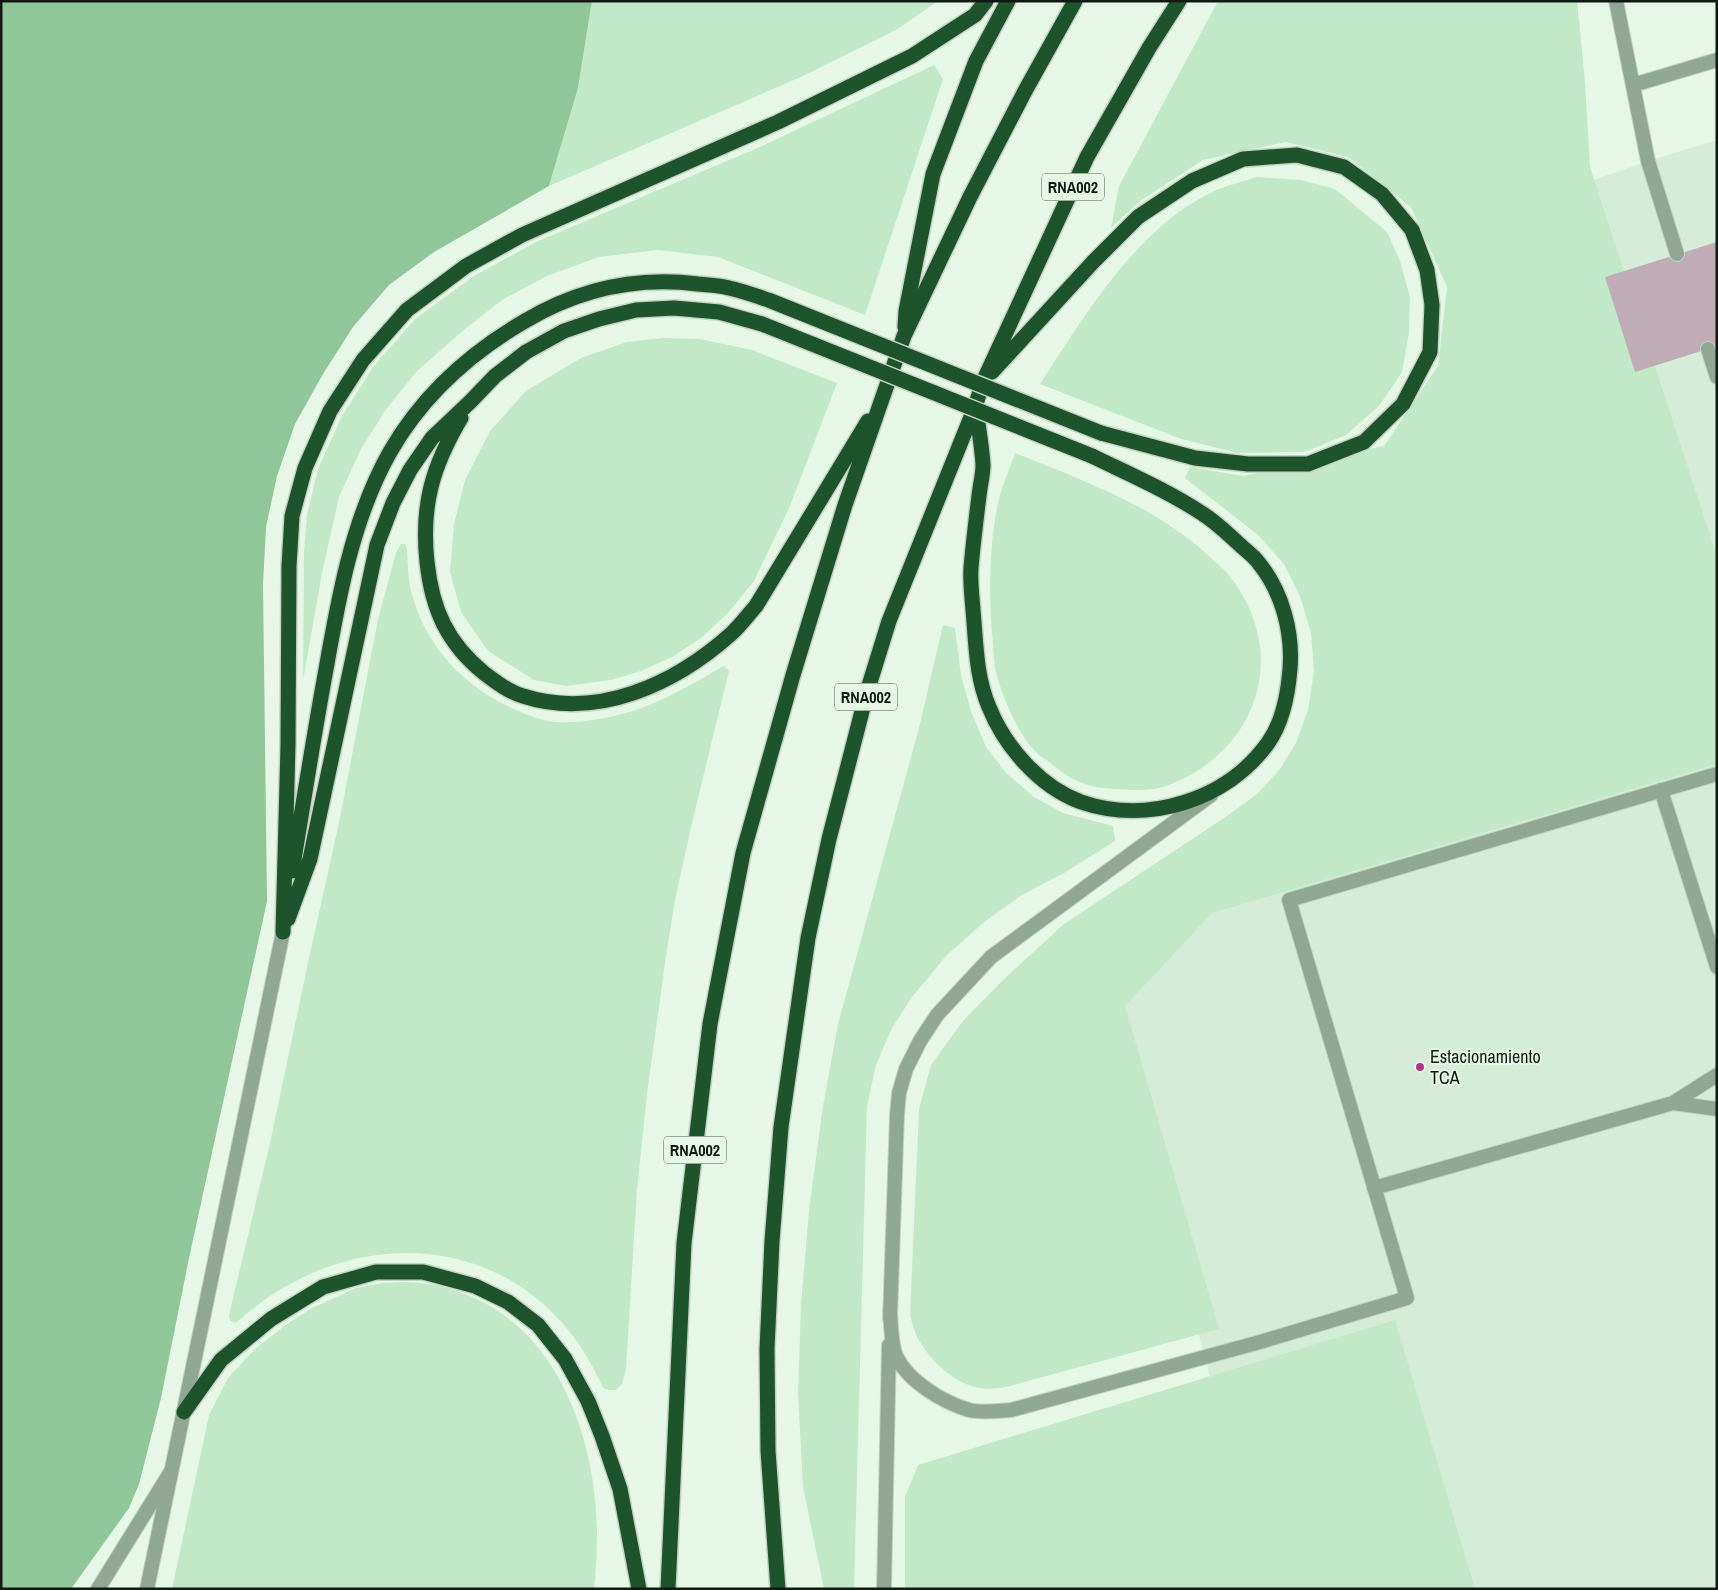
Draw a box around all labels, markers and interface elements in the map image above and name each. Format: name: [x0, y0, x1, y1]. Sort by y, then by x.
road number: RNA002: [1042, 173, 1104, 200]
road number: RNA002: [835, 684, 897, 710]
place label: Estacionamiento TCA: [1430, 1044, 1541, 1090]
marker: Estacionamiento TCA: [1414, 1061, 1426, 1073]
road number: RNA002: [664, 1136, 726, 1164]

